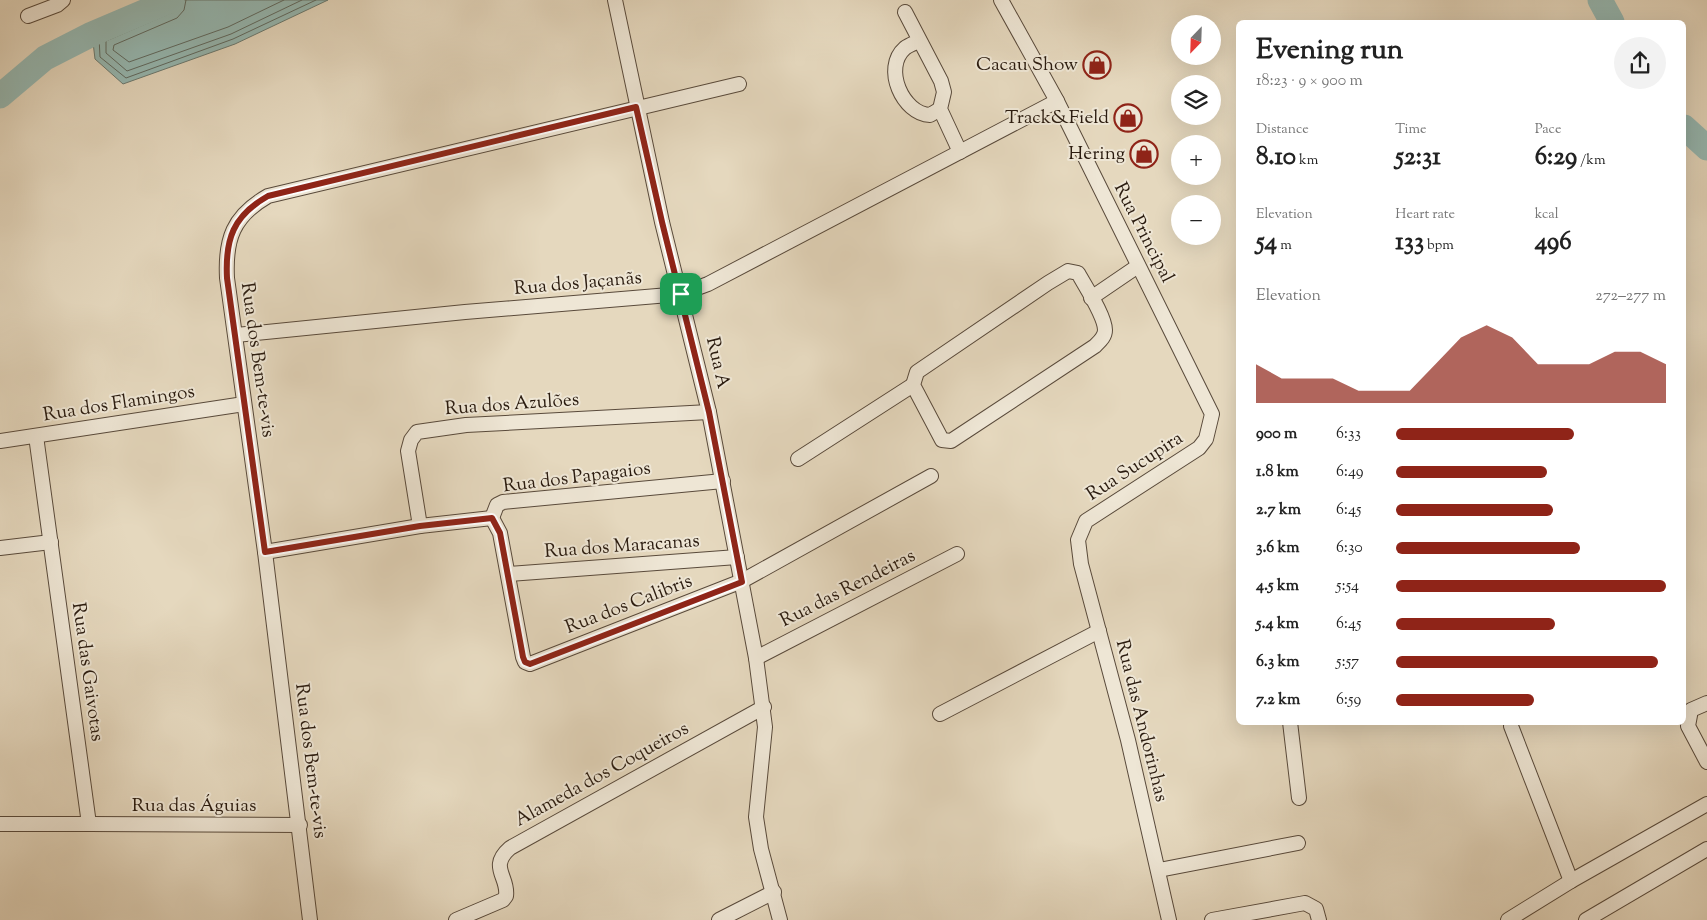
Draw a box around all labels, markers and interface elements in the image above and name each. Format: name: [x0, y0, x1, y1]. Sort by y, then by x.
north arrow: [1171, 15, 1221, 65]
map controls: [1171, 15, 1221, 245]
text: Evening run: [1256, 31, 1403, 71]
button: share: [1614, 37, 1666, 89]
shop icon: Cacau Show: [1082, 50, 1112, 80]
place label: Cacau Show: [976, 52, 1078, 79]
text: 18:23 · 9 × 900 m: [1256, 70, 1363, 93]
button: layers: [1171, 75, 1221, 125]
shop icon: Track&Field: [1113, 103, 1143, 133]
place label: Track&Field: [1005, 105, 1109, 132]
text: Distance: [1256, 120, 1309, 140]
text: Time: [1395, 120, 1426, 140]
text: Pace: [1535, 120, 1561, 140]
button: +: [1171, 135, 1221, 185]
shop icon: Hering: [1129, 139, 1159, 169]
text: 8.10: [1256, 140, 1296, 176]
text: 52:31: [1395, 140, 1441, 176]
text: 6:29: [1535, 140, 1577, 176]
place label: Hering: [1068, 141, 1125, 168]
text: km: [1296, 151, 1318, 171]
text: /km: [1577, 151, 1605, 171]
street label: Rua Principal: [1106, 178, 1180, 288]
button: −: [1171, 195, 1221, 245]
text: Elevation: [1256, 205, 1313, 225]
text: Heart rate: [1395, 205, 1455, 225]
text: kcal: [1535, 205, 1559, 225]
text: 54: [1256, 225, 1277, 261]
text: 133: [1395, 225, 1424, 261]
text: 496: [1535, 225, 1572, 261]
text: m: [1277, 236, 1292, 256]
text: bpm: [1424, 236, 1454, 256]
street label: Rua dos Jaçanãs: [513, 265, 643, 303]
pin: [660, 273, 702, 315]
icon: arrive: [667, 280, 695, 308]
street label: Rua dos Bem-te-vis: [233, 281, 281, 439]
text: Elevation: [1256, 285, 1321, 308]
text: 272–277 m: [1595, 285, 1666, 308]
street label: Rua A: [698, 334, 736, 392]
street label: Rua dos Flamingos: [41, 379, 197, 429]
street label: Rua dos Azulões: [444, 387, 580, 423]
text: 900 m: [1256, 423, 1297, 446]
text: 6:33: [1336, 423, 1361, 446]
street label: Rua Sucupira: [1081, 425, 1189, 508]
street label: Rua dos Papagaios: [502, 456, 652, 500]
text: 1.8 km: [1256, 461, 1299, 484]
text: 6:49: [1336, 461, 1364, 484]
text: 2.7 km: [1256, 499, 1301, 522]
text: 6:45: [1336, 499, 1362, 522]
street label: Rua dos Maracanas: [543, 528, 701, 566]
text: 3.6 km: [1256, 537, 1300, 560]
text: 6:30: [1336, 537, 1363, 560]
street label: Rua das Rendeiras: [776, 543, 920, 635]
street label: Rua dos Calibris: [562, 568, 696, 642]
text: 4.5 km: [1256, 575, 1299, 598]
text: 5:54: [1336, 575, 1359, 598]
street label: Rua das Gaivotas: [64, 601, 110, 743]
text: 5.4 km: [1256, 613, 1299, 636]
text: 6:45: [1336, 613, 1362, 636]
street label: Rua das Andorinhas: [1108, 637, 1174, 805]
text: 6.3 km: [1256, 651, 1300, 674]
text: 5:57: [1336, 651, 1359, 674]
street label: Rua dos Bem-te-vis: [287, 682, 333, 840]
text: 7.2 km: [1256, 689, 1300, 712]
text: 6:59: [1336, 689, 1361, 712]
street label: Alameda dos Coqueiros: [510, 716, 694, 834]
street label: Rua das Águias: [132, 793, 256, 820]

